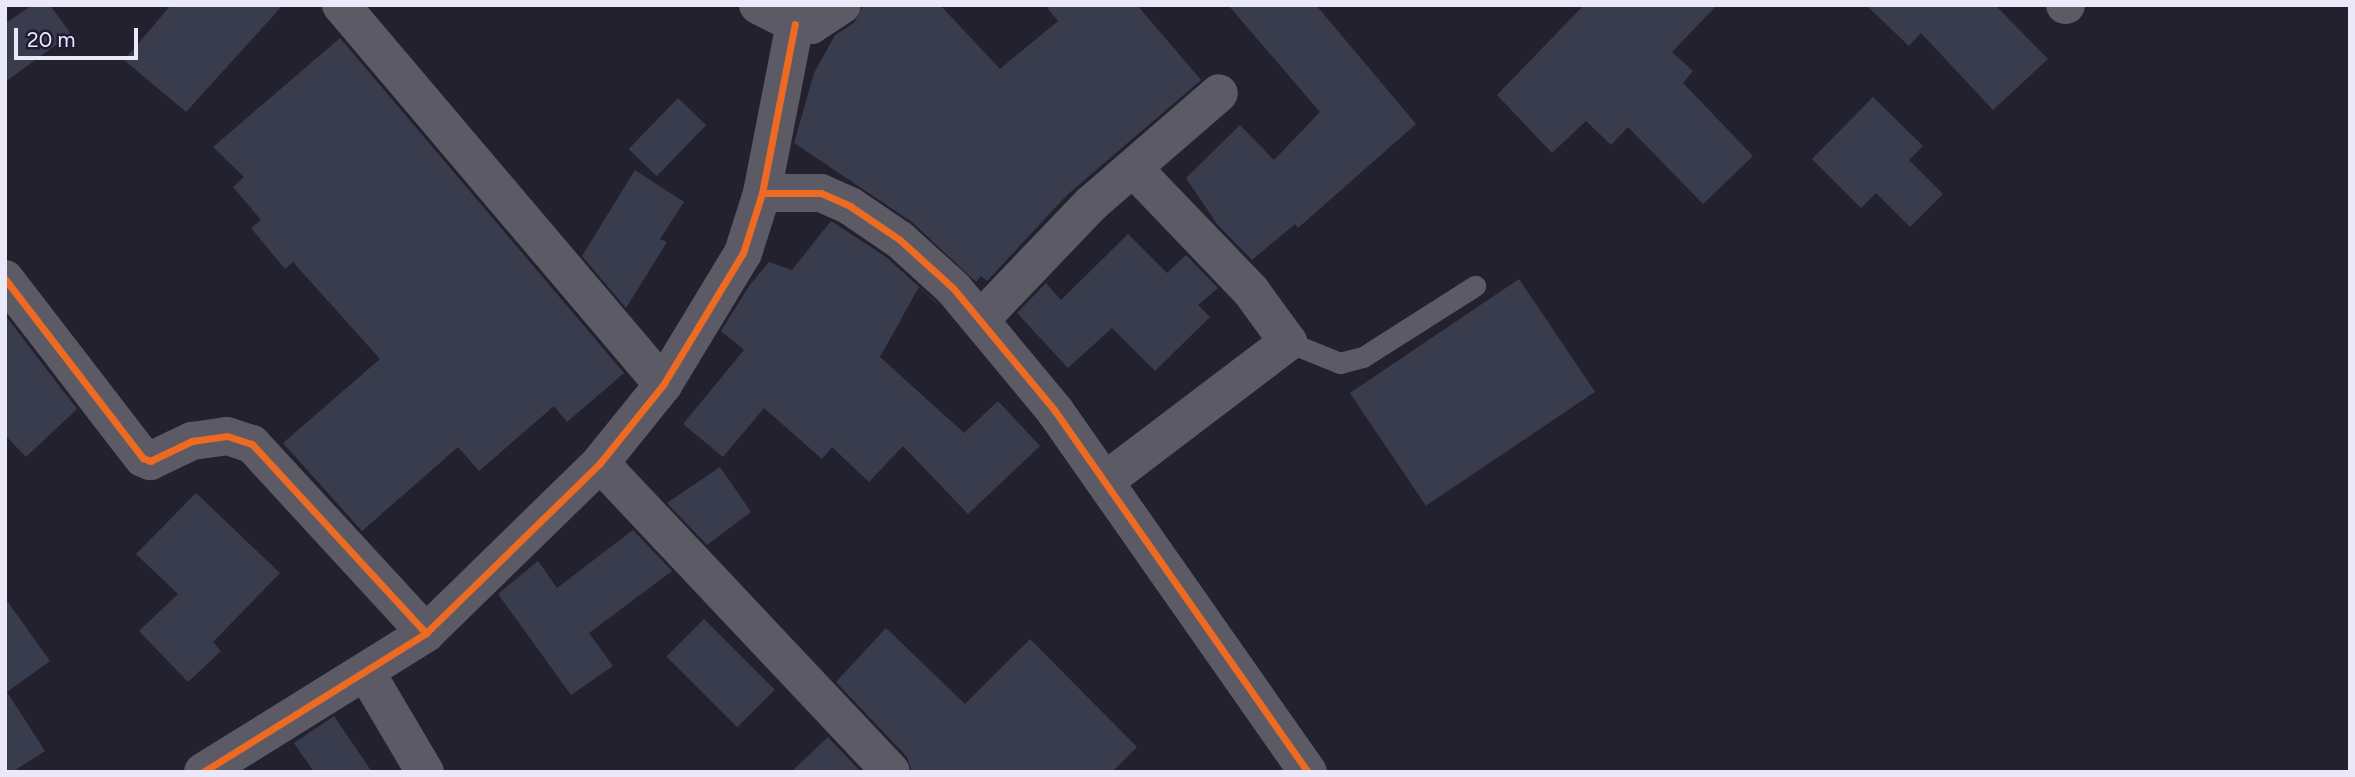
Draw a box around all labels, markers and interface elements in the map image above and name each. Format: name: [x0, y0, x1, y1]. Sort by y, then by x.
scale bar: [18, 14, 142, 58]
text: 20 m: [27, 27, 75, 52]

